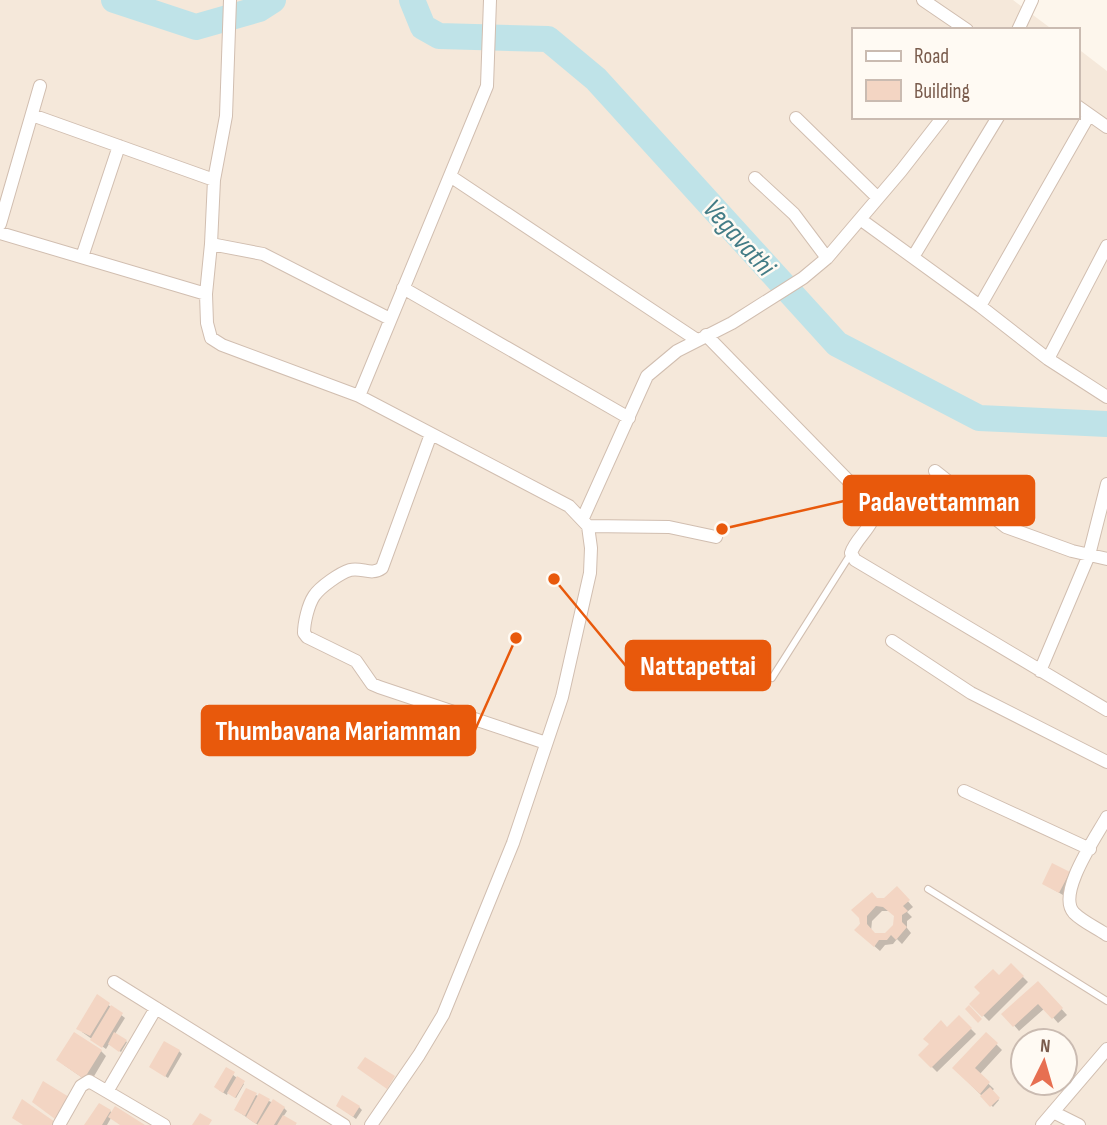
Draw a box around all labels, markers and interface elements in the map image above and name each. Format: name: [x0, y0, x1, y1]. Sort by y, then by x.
legend: [852, 28, 1079, 119]
text: Road: [914, 44, 949, 69]
text: Building: [914, 79, 970, 104]
water label: Vegavathi: [696, 193, 783, 284]
callout: Padavettamman: [844, 476, 1034, 525]
text: Padavettamman: [858, 486, 1020, 519]
callout: Nattapettai: [626, 641, 770, 690]
text: Nattapettai: [640, 650, 756, 683]
callout: Thumbavana Mariamman: [202, 706, 475, 755]
text: Thumbavana Mariamman: [215, 715, 461, 748]
north arrow: [1009, 1027, 1079, 1097]
text: N: [1039, 1035, 1051, 1058]

